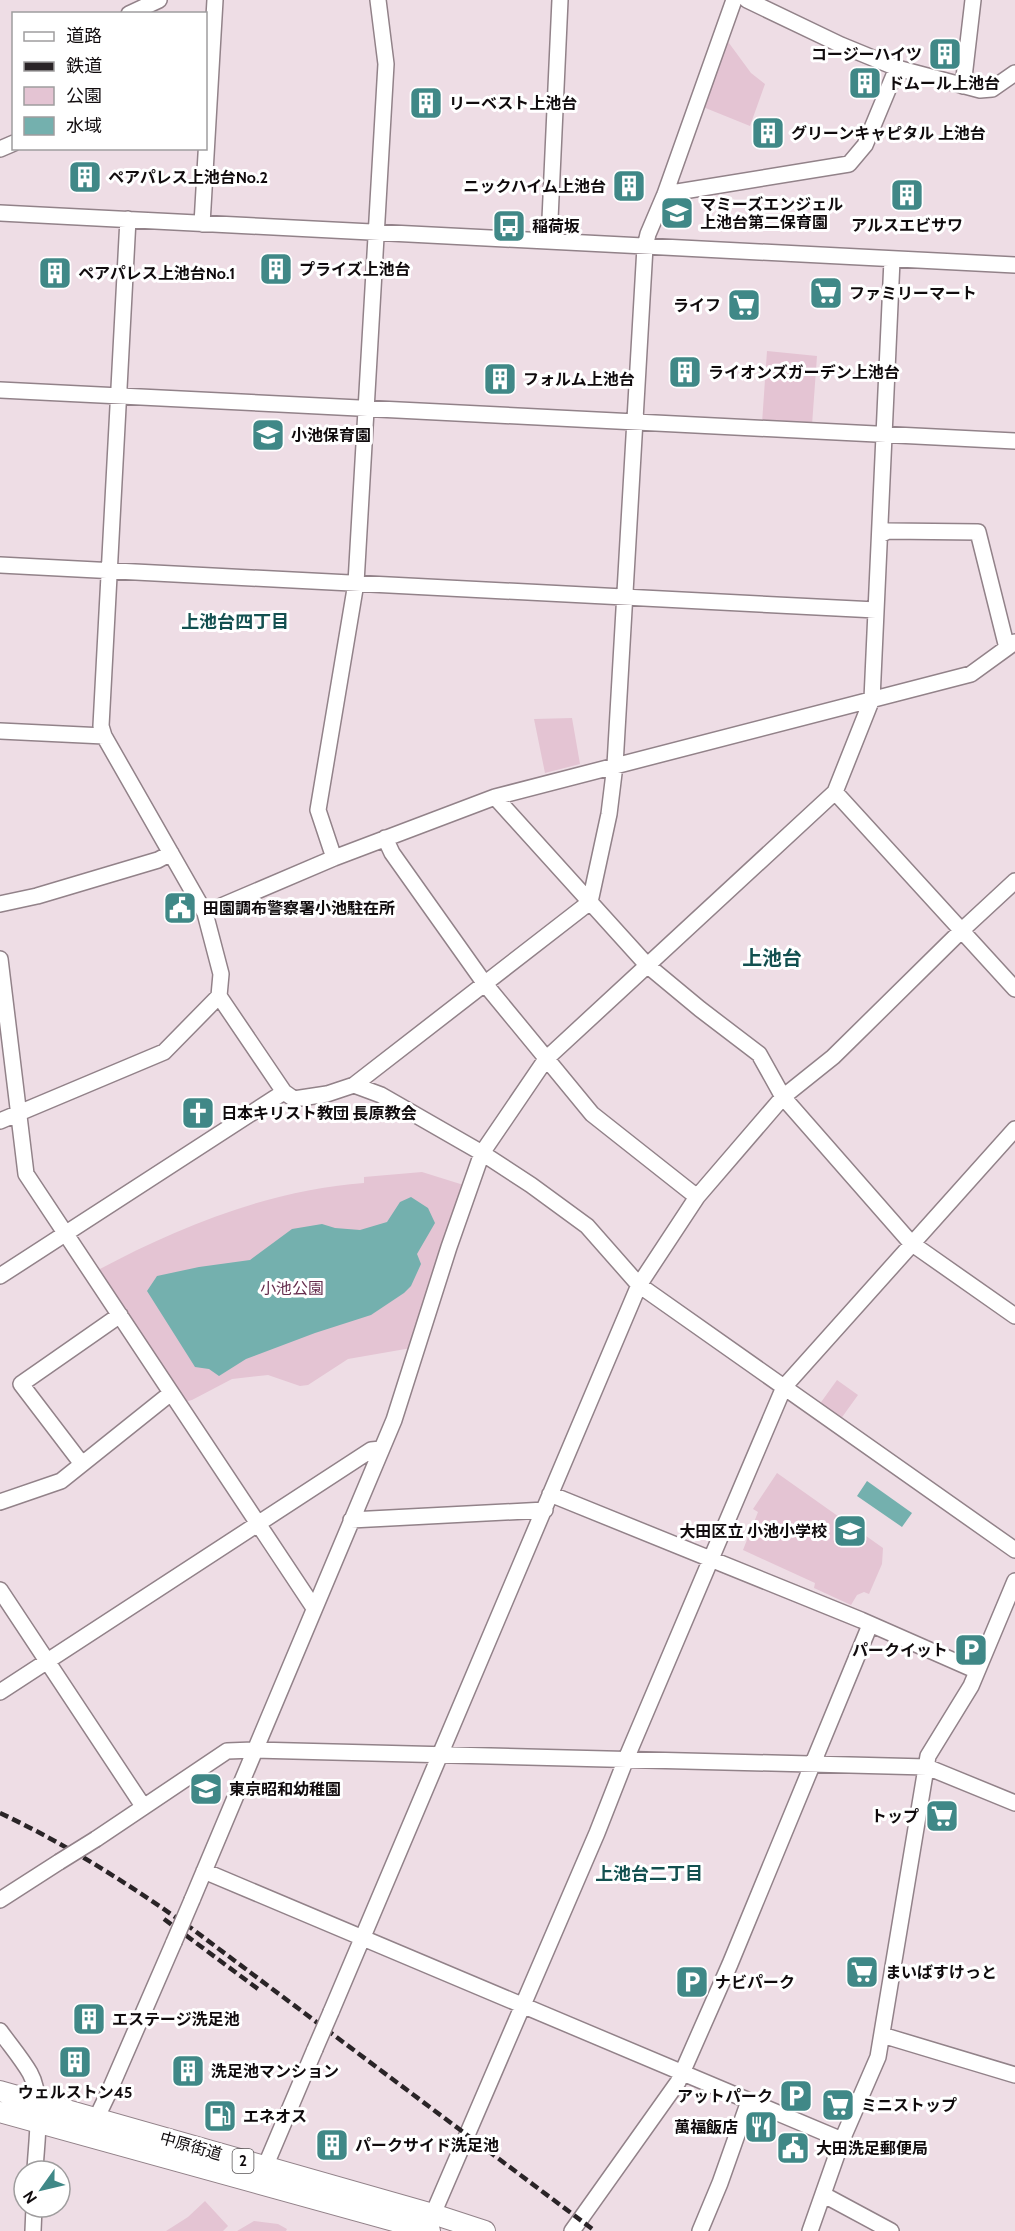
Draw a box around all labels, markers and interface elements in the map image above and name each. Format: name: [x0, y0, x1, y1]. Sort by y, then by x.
legend: [12, 12, 207, 150]
text: 道路: [66, 25, 102, 47]
building icon: コージーハイツ: [927, 36, 963, 72]
place label: コージーハイツ: [811, 45, 922, 64]
text: 鉄道: [66, 55, 102, 77]
building icon: ドムール上池台: [847, 65, 883, 101]
place label: ドムール上池台: [888, 74, 1000, 93]
text: 公園: [66, 85, 102, 107]
building icon: リーベスト上池台: [408, 85, 444, 121]
place label: リーベスト上池台: [449, 94, 577, 113]
text: 水域: [66, 115, 102, 137]
building icon: グリーンキャピタル 上池台: [750, 115, 786, 151]
place label: グリーンキャピタル 上池台: [791, 124, 986, 143]
building icon: ペアパレス上池台No.2: [67, 159, 103, 195]
place label: ペアパレス上池台No.2: [108, 168, 268, 187]
building icon: ニックハイム上池台: [611, 168, 647, 204]
place label: ニックハイム上池台: [463, 177, 606, 196]
building icon: アルスエビサワ: [889, 177, 925, 213]
school or university icon: マミーズエンジェル 上池台第二保育園: [659, 195, 695, 231]
place label: マミーズエンジェル 上池台第二保育園: [700, 195, 843, 232]
bus stop icon: 稲荷坂: [491, 208, 527, 244]
place label: アルスエビサワ: [851, 216, 963, 235]
place label: 稲荷坂: [532, 217, 580, 236]
building icon: プライズ上池台: [258, 251, 294, 287]
building icon: ペアパレス上池台No.1: [37, 255, 73, 291]
place label: プライズ上池台: [299, 260, 411, 279]
place label: ペアパレス上池台No.1: [78, 264, 235, 283]
supermarket icon: ファミリーマート: [808, 275, 844, 311]
place label: ファミリーマート: [849, 284, 977, 303]
supermarket icon: ライフ: [726, 287, 762, 323]
place label: ライフ: [673, 296, 721, 315]
building icon: ライオンズガーデン上池台: [667, 354, 703, 390]
building icon: フォルム上池台: [482, 361, 518, 397]
place label: ライオンズガーデン上池台: [708, 363, 900, 382]
place label: フォルム上池台: [523, 370, 635, 389]
school or university icon: 小池保育園: [250, 417, 286, 453]
place label: 小池保育園: [291, 426, 371, 445]
district label: 上池台四丁目: [181, 611, 289, 633]
public building icon: 田園調布警察署小池駐在所: [162, 890, 198, 926]
place label: 田園調布警察署小池駐在所: [203, 899, 395, 918]
district label: 上池台: [742, 946, 802, 970]
church icon: 日本キリスト教団 長原教会: [180, 1095, 216, 1131]
place label: 日本キリスト教団 長原教会: [221, 1104, 417, 1123]
park label: 小池公園: [260, 1279, 324, 1298]
school or university icon: 大田区立 小池小学校: [832, 1513, 868, 1549]
place label: 大田区立 小池小学校: [679, 1522, 827, 1541]
parking icon: パークイット: [953, 1632, 989, 1668]
place label: パークイット: [852, 1641, 948, 1660]
school or university icon: 東京昭和幼稚園: [188, 1771, 224, 1807]
place label: 東京昭和幼稚園: [229, 1780, 341, 1799]
supermarket icon: トップ: [924, 1798, 960, 1834]
place label: トップ: [871, 1807, 919, 1826]
district label: 上池台二丁目: [595, 1863, 703, 1885]
supermarket icon: まいばすけっと: [844, 1954, 880, 1990]
place label: まいばすけっと: [885, 1963, 997, 1982]
parking icon: ナビパーク: [674, 1964, 710, 2000]
place label: ナビパーク: [715, 1973, 795, 1992]
building icon: エステージ洗足池: [71, 2001, 107, 2037]
place label: エステージ洗足池: [112, 2010, 240, 2029]
building icon: ウェルストン45: [57, 2044, 93, 2080]
building icon: 洗足池マンション: [170, 2053, 206, 2089]
place label: 洗足池マンション: [211, 2062, 339, 2081]
parking icon: アットパーク: [778, 2078, 814, 2114]
place label: ウェルストン45: [18, 2083, 132, 2102]
place label: アットパーク: [677, 2087, 773, 2106]
supermarket icon: ミニストップ: [820, 2087, 856, 2123]
place label: ミニストップ: [861, 2096, 957, 2115]
fuel station icon: エネオス: [202, 2098, 238, 2134]
place label: エネオス: [243, 2107, 307, 2126]
restaurant icon: 萬福飯店: [743, 2109, 779, 2145]
place label: 萬福飯店: [674, 2118, 738, 2137]
building icon: パークサイド洗足池: [314, 2127, 350, 2163]
street label: 中原街道: [158, 2128, 224, 2164]
public building icon: 大田洗足郵便局: [775, 2130, 811, 2166]
place label: パークサイド洗足池: [355, 2136, 499, 2155]
place label: 大田洗足郵便局: [816, 2139, 928, 2158]
road number: 2: [232, 2149, 254, 2173]
north arrow: [12, 2159, 72, 2219]
text: N: [19, 2187, 41, 2207]

